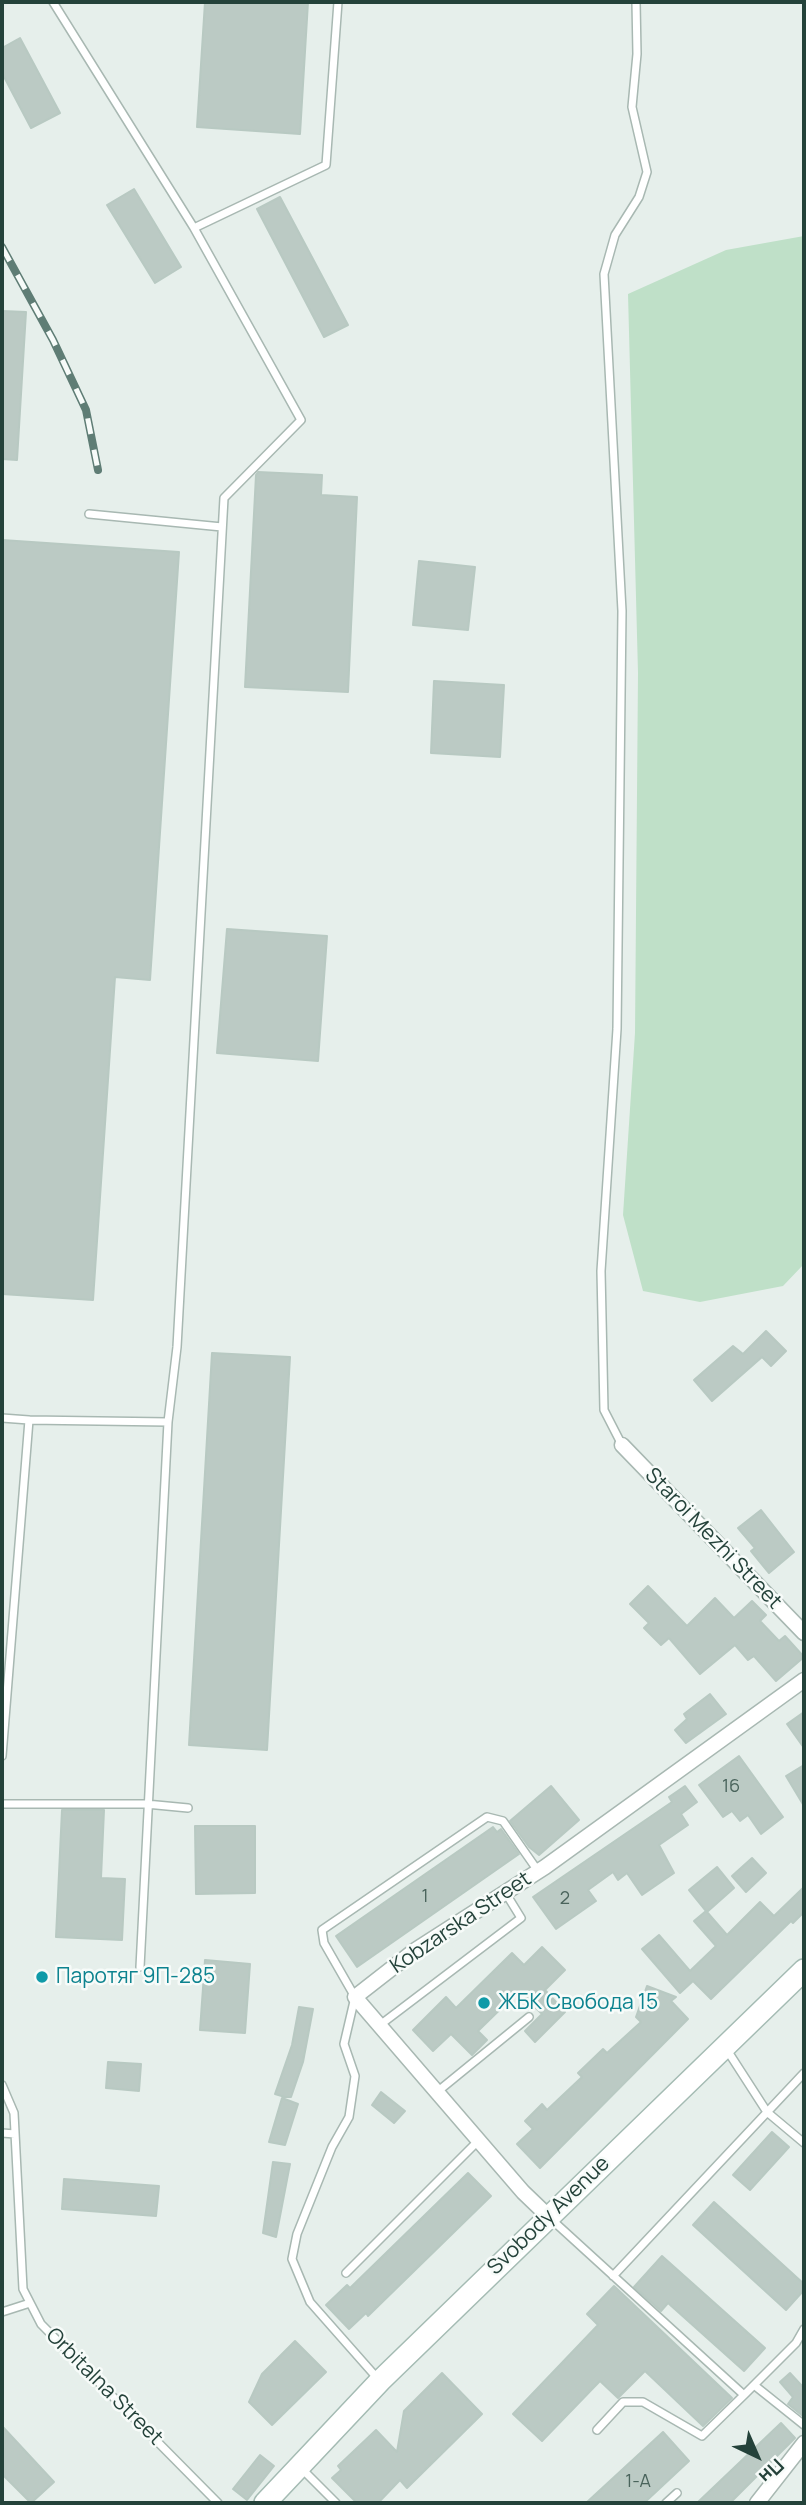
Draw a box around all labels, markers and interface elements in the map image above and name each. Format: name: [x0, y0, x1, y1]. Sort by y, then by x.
street label: Staroi Mezhi Street: [639, 1463, 787, 1615]
house number: 16: [722, 1776, 740, 1798]
street label: Kobzarska Street: [386, 1867, 536, 1979]
house number: 1: [421, 1886, 429, 1908]
house number: 2: [560, 1888, 570, 1910]
place label: Паротяг 9П-285: [56, 1964, 215, 1990]
marker: Паротяг 9П-285: [34, 1969, 50, 1985]
place label: ЖБК Свобода 15: [498, 1990, 658, 2016]
marker: ЖБК Свобода 15: [476, 1995, 492, 2011]
street label: Svobody Avenue: [483, 2151, 615, 2281]
street label: Orbitalna Street: [40, 2323, 168, 2451]
north arrow: [722, 2421, 792, 2491]
text: Пн: [753, 2453, 790, 2489]
house number: 1-А: [625, 2471, 651, 2493]

